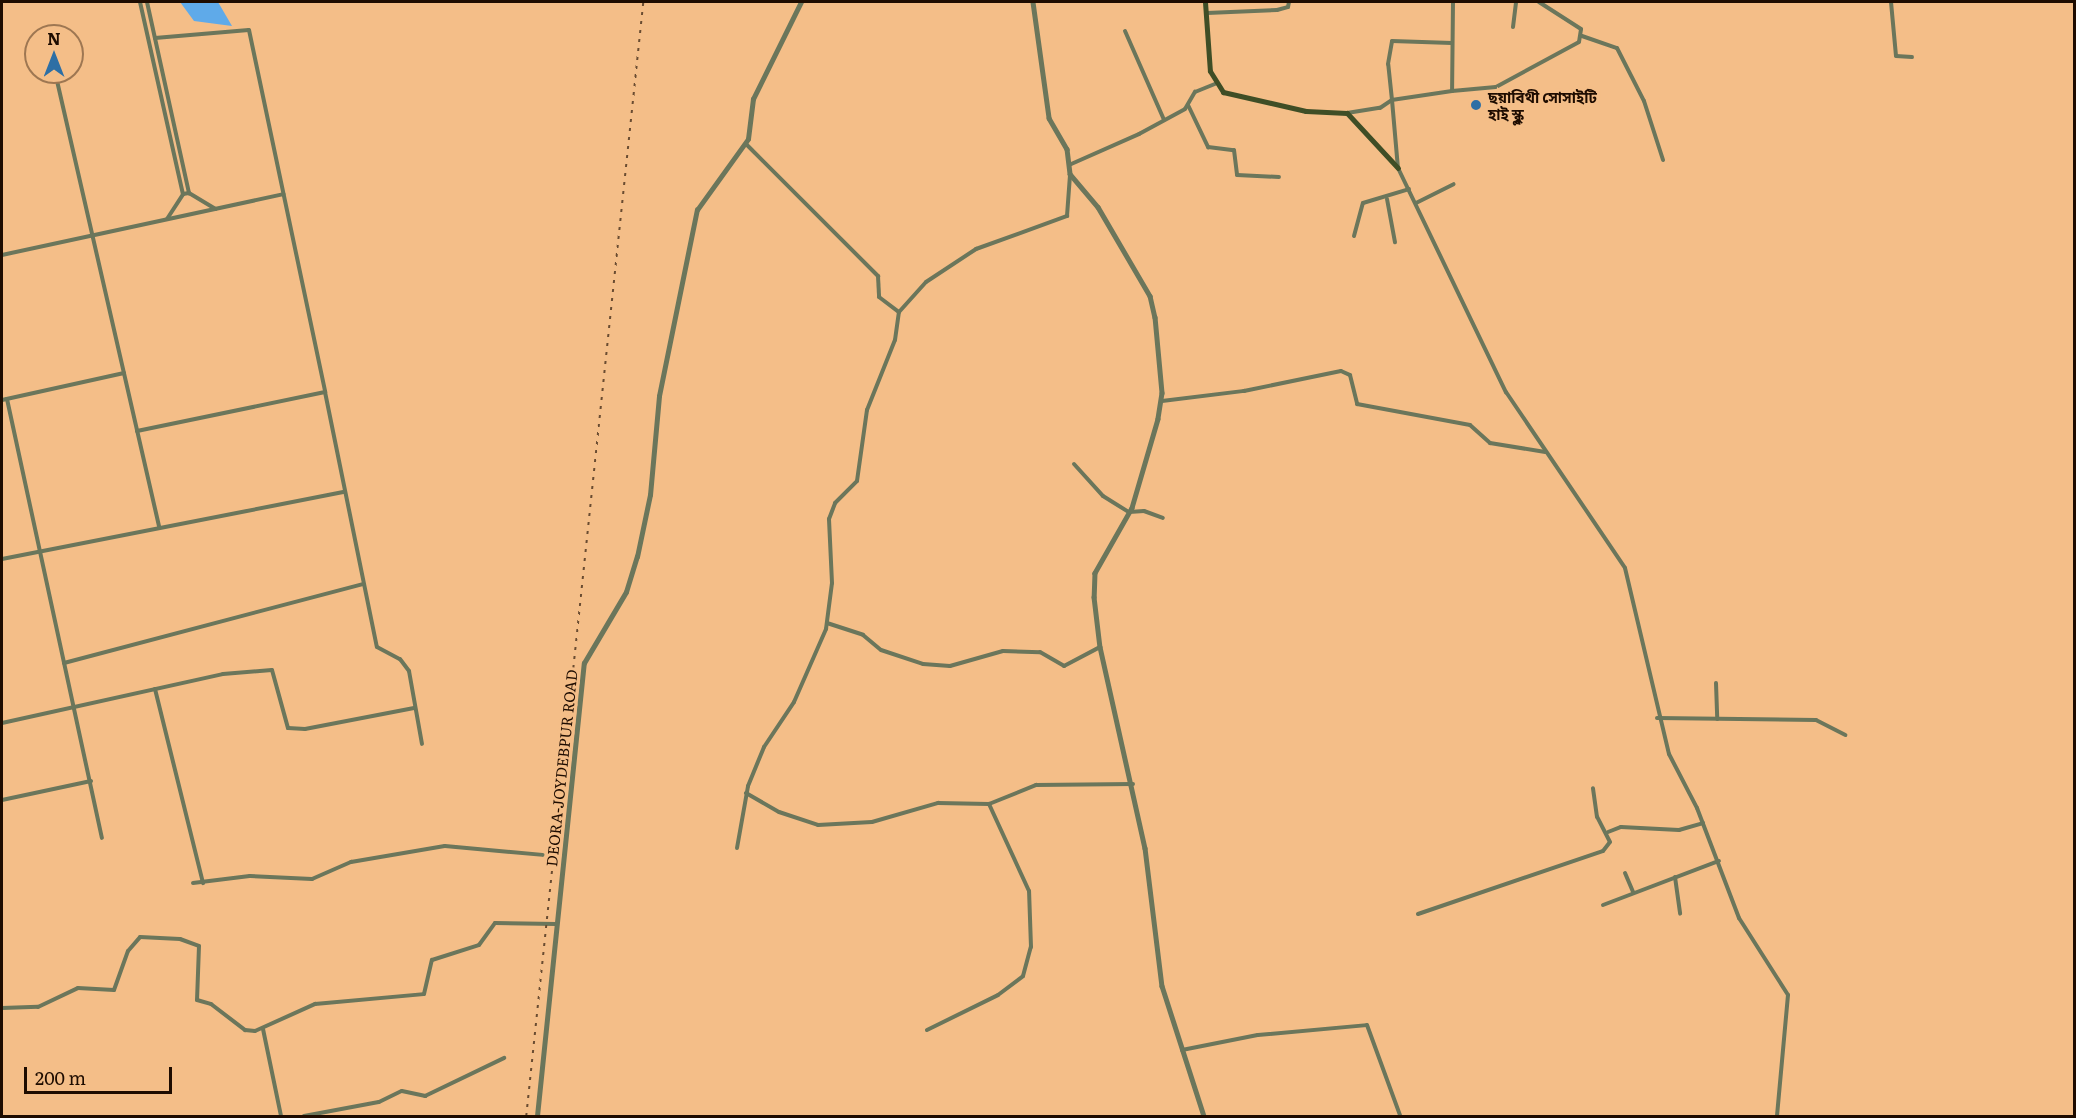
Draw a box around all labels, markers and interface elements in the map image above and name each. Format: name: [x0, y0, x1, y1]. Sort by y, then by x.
north arrow: [24, 24, 84, 84]
text: N: [47, 26, 61, 50]
place label: ছয়াবিথী সোসাইটি হাই স্কুল: [1488, 87, 1597, 122]
marker: ছয়াবিথী সোসাইটি হাই স্কুল: [1469, 98, 1483, 112]
street label: DEORA-JOYDEBPUR ROAD: [542, 669, 580, 867]
scale bar: [27, 1055, 176, 1093]
text: 200 m: [35, 1064, 86, 1091]

